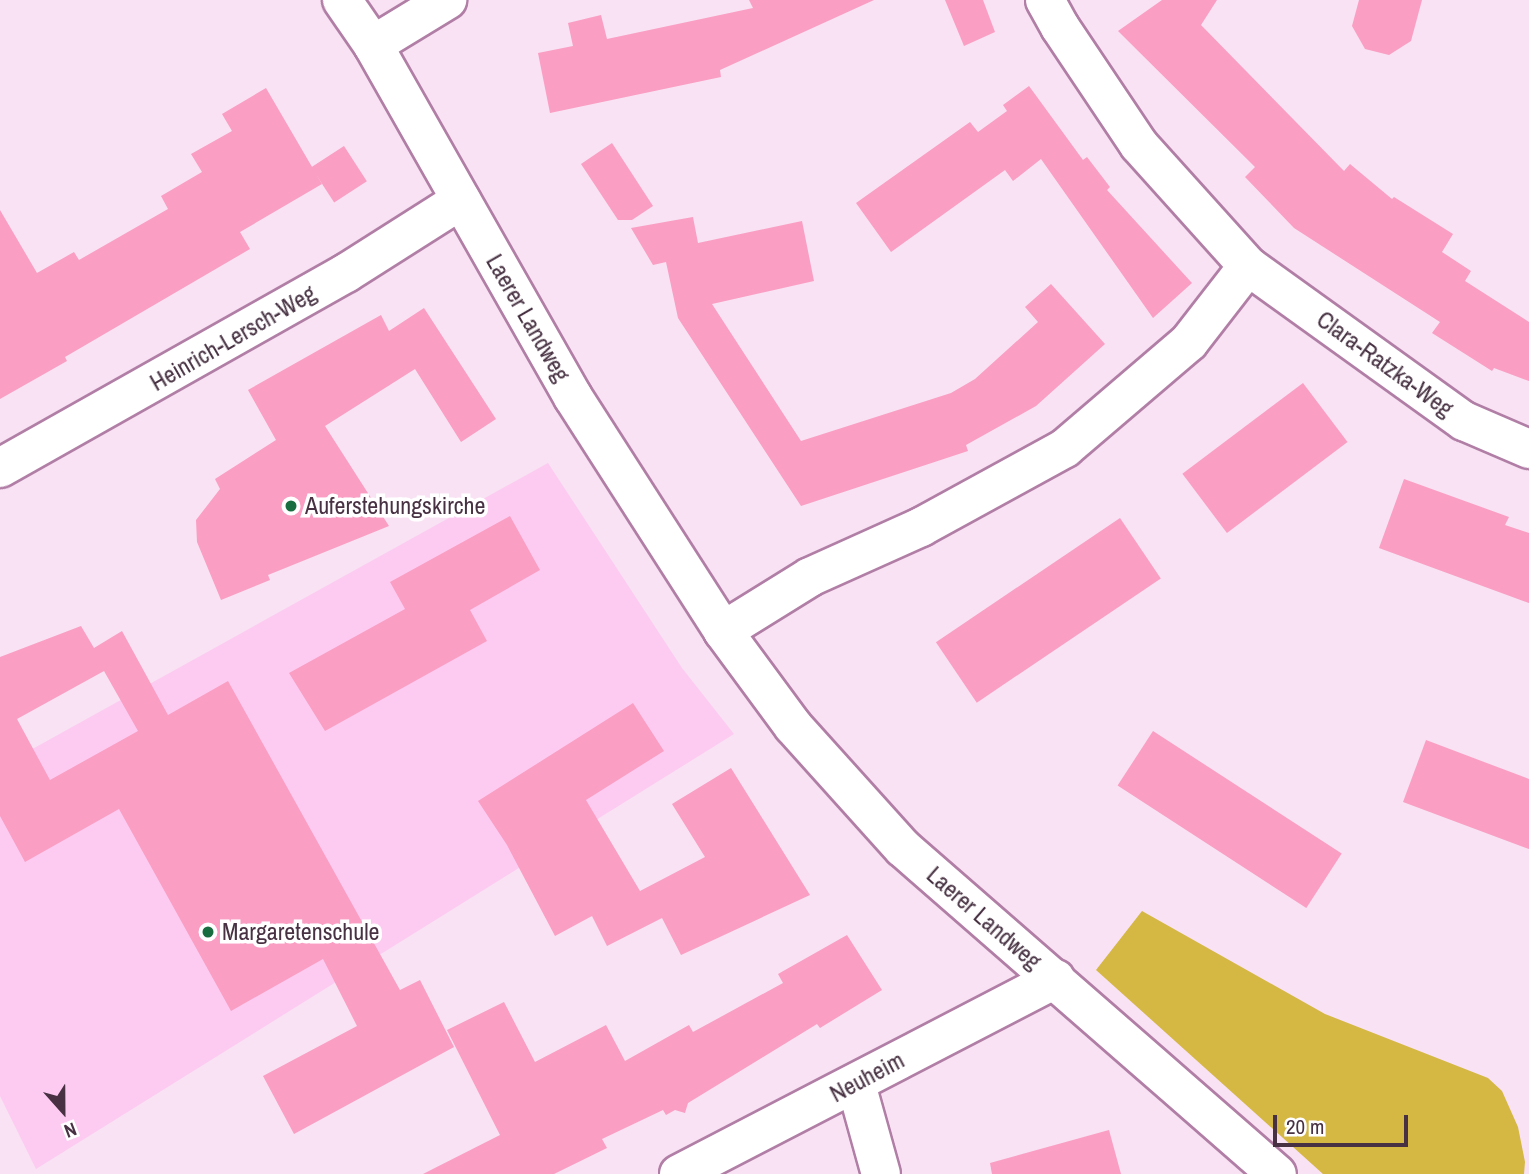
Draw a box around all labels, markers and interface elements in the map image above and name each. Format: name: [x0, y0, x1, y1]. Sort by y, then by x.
street label: Laerer Landweg: [480, 249, 576, 387]
street label: Heinrich-Lersch-Weg: [145, 279, 321, 397]
street label: Clara-Ratzka-Weg: [1311, 305, 1459, 423]
place label: Auferstehungskirche: [305, 492, 486, 520]
marker: Auferstehungskirche: [283, 498, 299, 514]
street label: Laerer Landweg: [921, 860, 1047, 976]
place label: Margaretenschule: [222, 918, 380, 946]
marker: Margaretenschule: [200, 924, 216, 940]
street label: Neuheim: [825, 1046, 909, 1108]
north arrow: [28, 1076, 98, 1146]
scale bar: [1277, 1100, 1412, 1144]
text: 20 m: [1286, 1112, 1324, 1141]
text: N: [61, 1116, 80, 1145]

